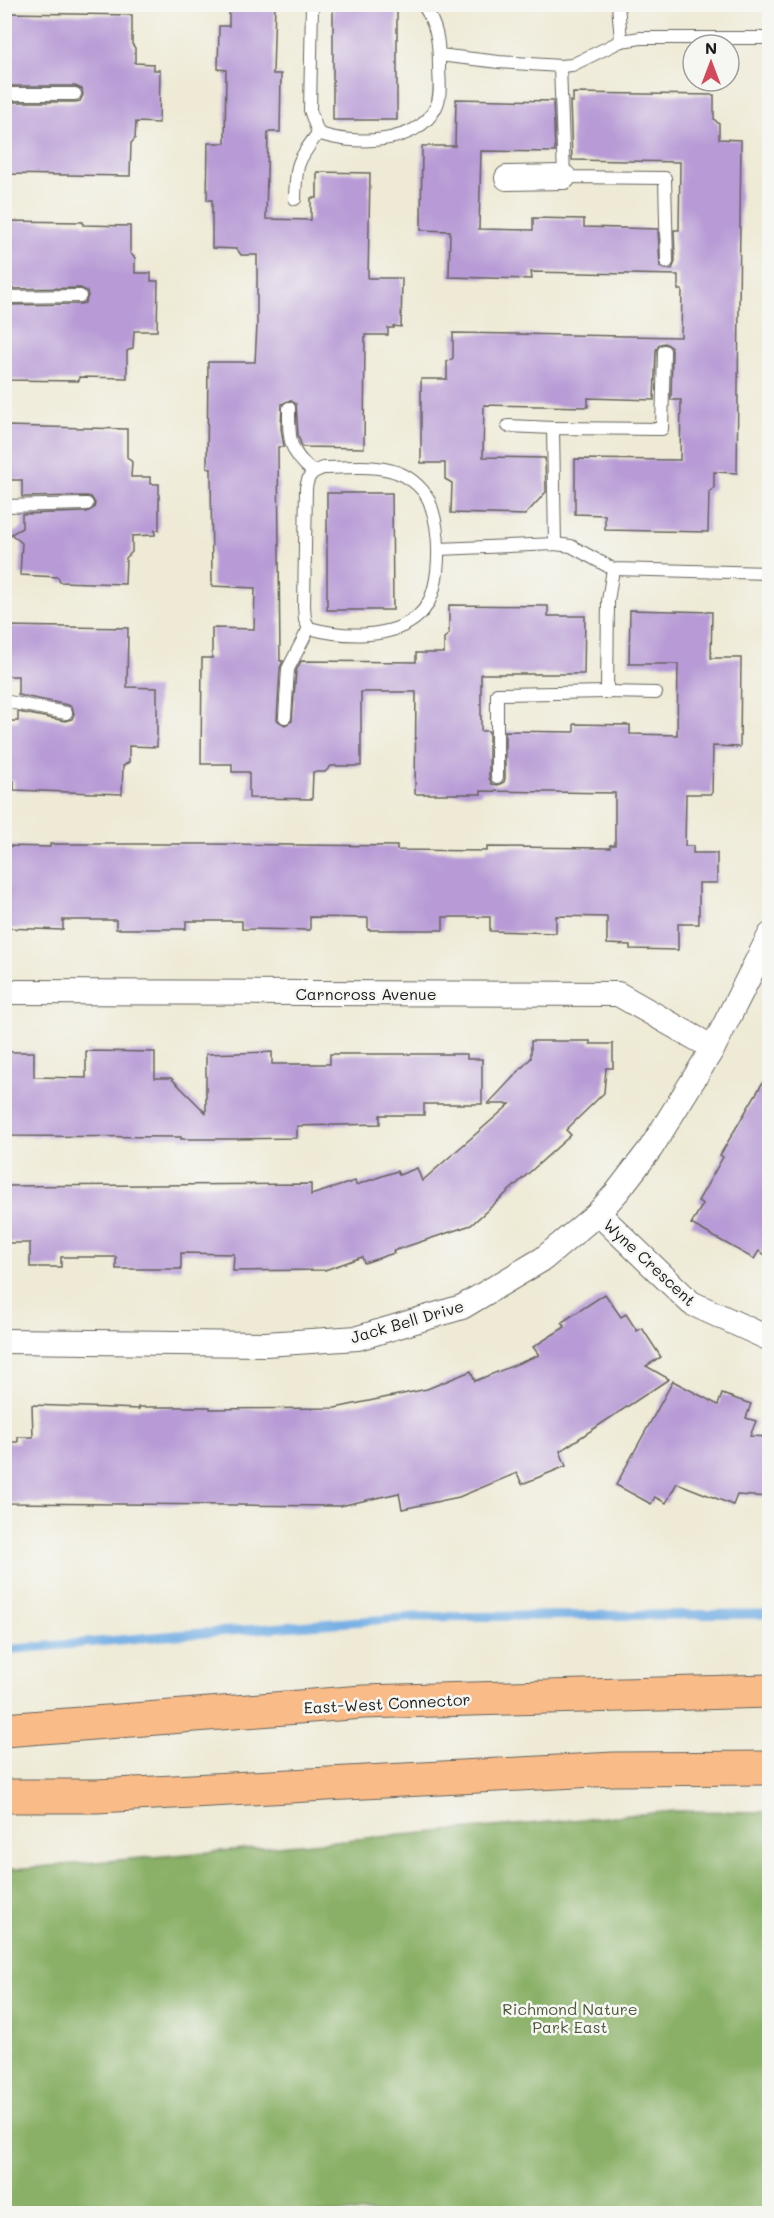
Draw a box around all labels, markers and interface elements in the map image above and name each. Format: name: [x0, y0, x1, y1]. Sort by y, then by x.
north arrow: [681, 33, 741, 93]
text: N: [705, 37, 717, 58]
street label: Carncross Avenue: [295, 983, 437, 1004]
street label: Wyne Crescent: [599, 1214, 701, 1310]
street label: Jack Bell Drive: [348, 1295, 466, 1347]
street label: East-West Connector: [303, 1688, 471, 1718]
park label: Richmond Nature Park East: [502, 1998, 638, 2037]

